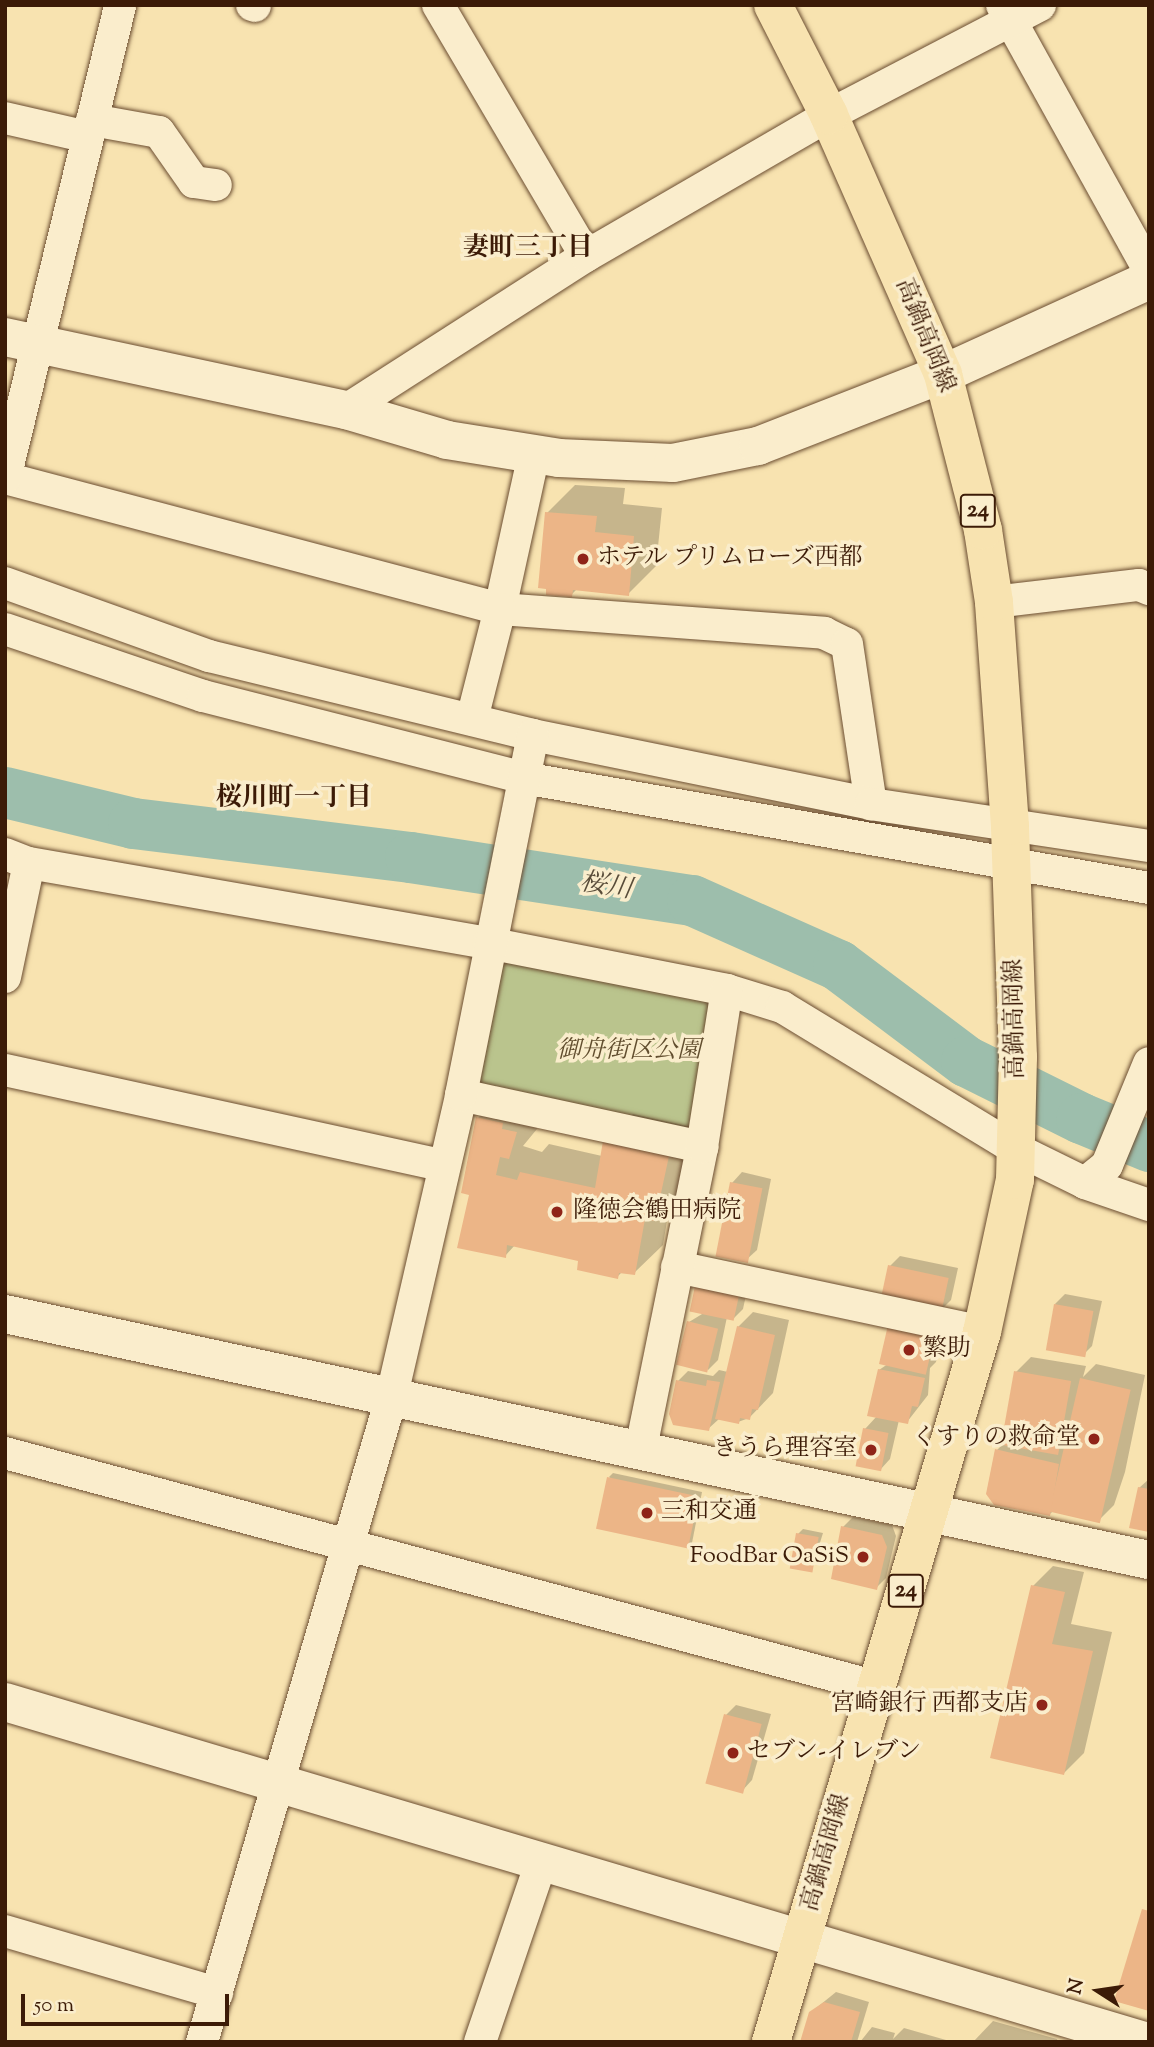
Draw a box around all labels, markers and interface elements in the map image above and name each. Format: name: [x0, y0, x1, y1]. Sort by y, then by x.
district label: 妻町三丁目: [463, 233, 593, 265]
street label: 高鍋高岡線: [888, 275, 960, 397]
road number: 24: [959, 491, 997, 530]
place label: ホテル プリムローズ西都: [597, 545, 866, 573]
marker: ホテル プリムローズ西都: [575, 551, 591, 567]
district label: 桜川町一丁目: [216, 783, 372, 815]
water label: 桜川: [578, 868, 634, 906]
street label: 高鍋高岡線: [1001, 959, 1031, 1079]
park label: 御舟街区公園: [557, 1038, 701, 1066]
place label: 隆徳会鶴田病院: [573, 1198, 741, 1226]
marker: 隆徳会鶴田病院: [547, 1202, 567, 1222]
place label: 繁助: [923, 1336, 971, 1364]
marker: 繁助: [901, 1342, 917, 1358]
place label: くすりの救命堂: [912, 1425, 1080, 1453]
marker: くすりの救命堂: [1086, 1431, 1102, 1447]
place label: きうら理容室: [713, 1436, 857, 1464]
marker: きうら理容室: [863, 1442, 879, 1458]
place label: 三和交通: [661, 1499, 757, 1527]
marker: 三和交通: [639, 1505, 655, 1521]
place label: FoodBar OaSiS: [690, 1543, 849, 1571]
marker: FoodBar OaSiS: [855, 1549, 871, 1565]
road number: 24: [887, 1572, 925, 1610]
place label: 宮崎銀行 西都支店: [831, 1691, 1028, 1719]
marker: 宮崎銀行 西都支店: [1034, 1697, 1050, 1713]
place label: セブン-イレブン: [747, 1739, 923, 1767]
marker: セブン-イレブン: [725, 1745, 741, 1761]
street label: 高鍋高岡線: [797, 1791, 857, 1915]
north arrow: [1063, 1956, 1133, 2026]
text: N: [1062, 1976, 1092, 1997]
scale bar: [24, 1980, 233, 2024]
text: 50 m: [34, 1991, 74, 2021]

